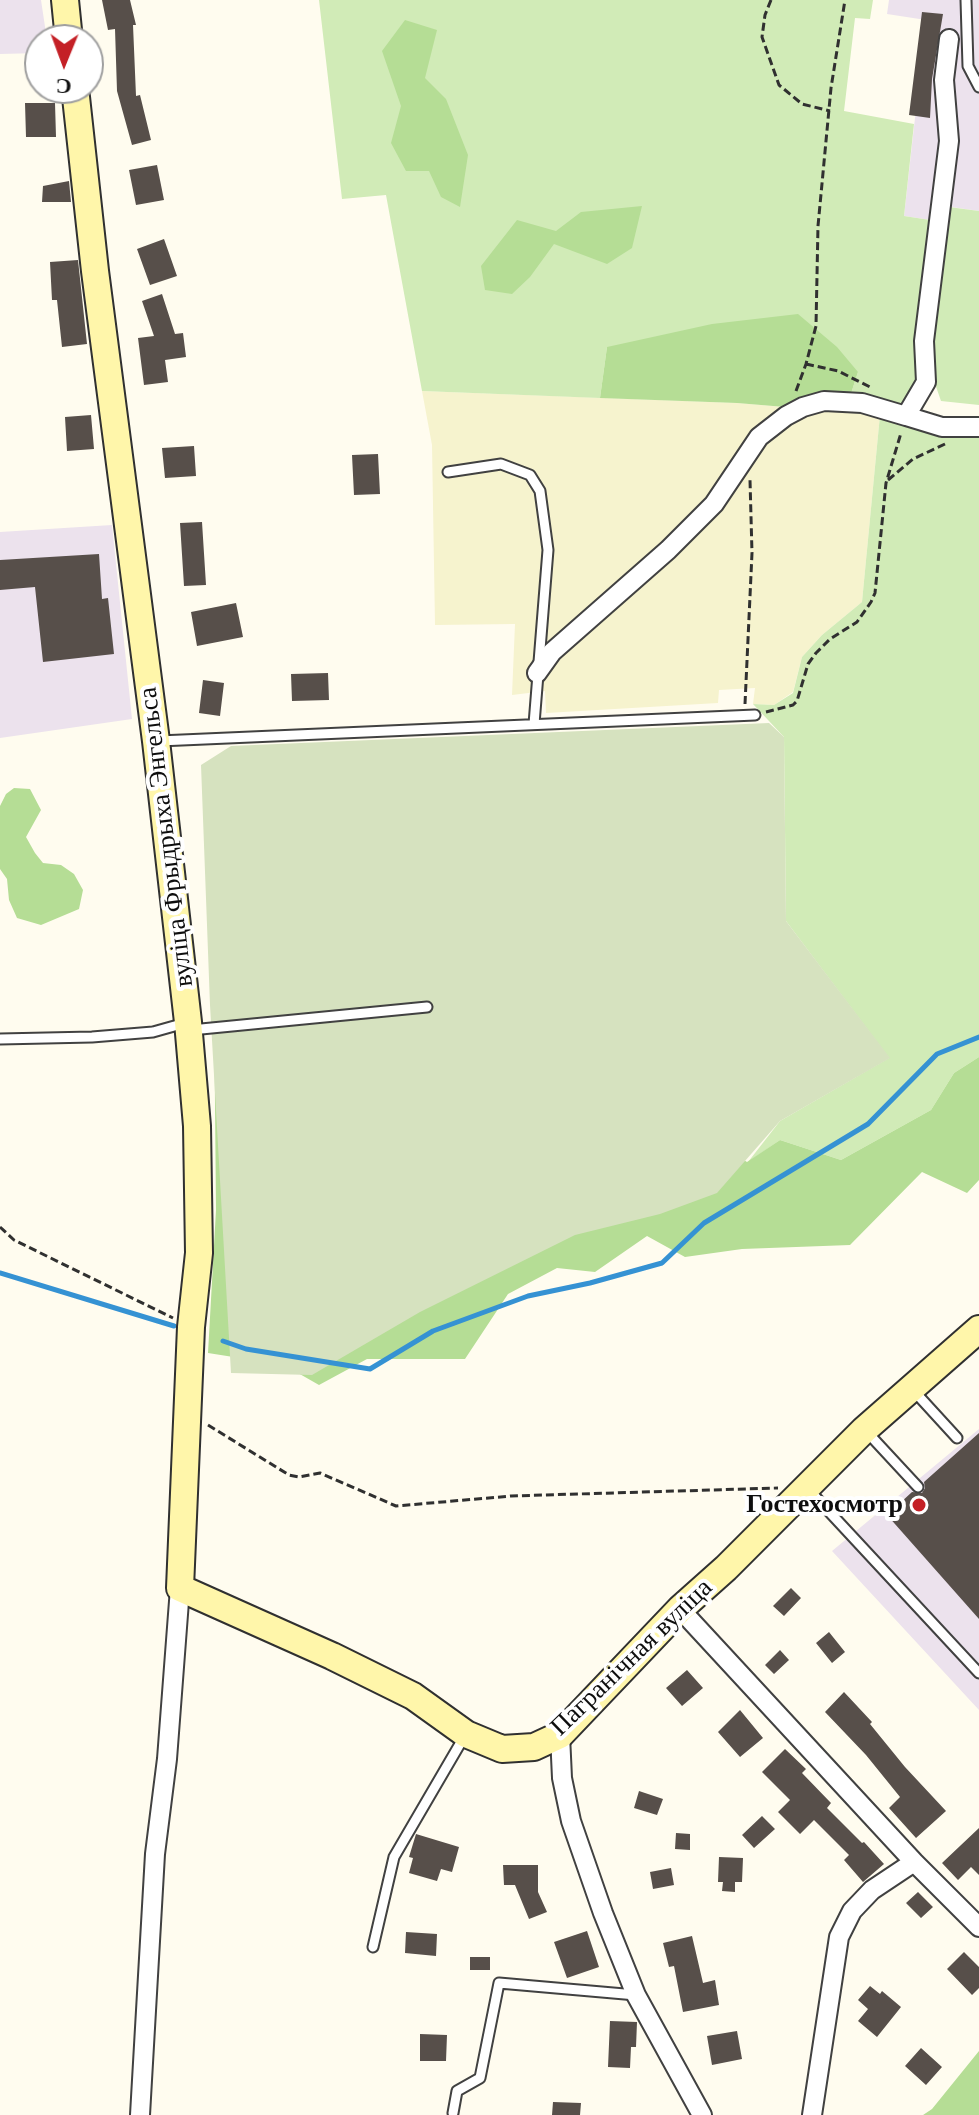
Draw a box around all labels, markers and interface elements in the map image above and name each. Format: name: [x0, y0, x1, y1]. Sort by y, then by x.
north arrow: [24, 24, 104, 104]
text: С: [55, 74, 72, 99]
street label: вуліца Фрыдрыха Энгельса: [133, 685, 201, 989]
place label: Гостехосмотр: [746, 1489, 903, 1521]
marker: Гостехосмотр: [910, 1496, 928, 1514]
street label: Пагранічная вуліца: [545, 1573, 719, 1743]

